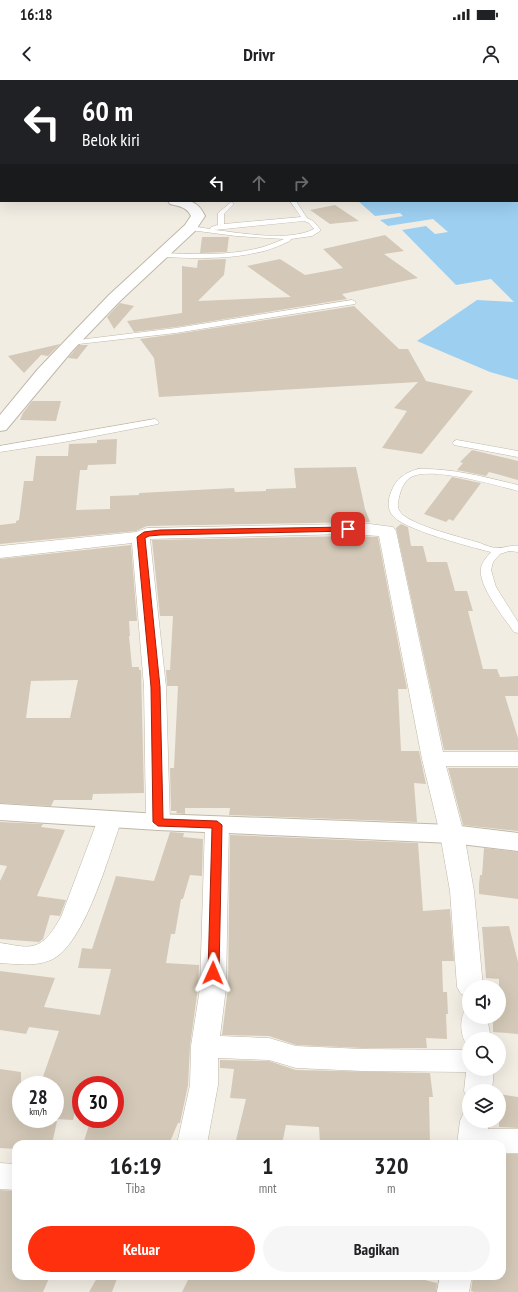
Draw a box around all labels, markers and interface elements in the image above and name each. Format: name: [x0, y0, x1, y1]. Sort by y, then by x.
text: 16:18: [20, 5, 52, 24]
icon: back: [16, 43, 38, 65]
text: Drivr: [243, 43, 275, 66]
icon: person: [480, 43, 502, 65]
text: 60 m: [82, 92, 133, 129]
icon: left: [16, 96, 68, 148]
text: Belok kiri: [82, 128, 140, 151]
icon: left: [206, 172, 228, 194]
icon: ahead: [248, 172, 270, 194]
icon: right: [290, 172, 312, 194]
pin: [331, 512, 365, 546]
icon: arrive: [337, 518, 359, 540]
position arrow: [192, 952, 234, 994]
map controls: [462, 980, 506, 1128]
button: sound: [462, 980, 506, 1024]
button: search: [462, 1032, 506, 1076]
speed limit sign: 30: [72, 1076, 124, 1128]
text: 28: [28, 1084, 48, 1110]
button: layers: [462, 1084, 506, 1128]
text: km/h: [29, 1105, 47, 1118]
text: 16:19: [109, 1150, 161, 1181]
text: 1: [262, 1150, 273, 1181]
text: 320: [374, 1150, 409, 1181]
text: Tiba: [126, 1180, 145, 1197]
text: mnt: [259, 1180, 277, 1197]
text: m: [387, 1180, 396, 1197]
button: Keluar: [28, 1226, 255, 1272]
button: Bagikan: [263, 1226, 490, 1272]

